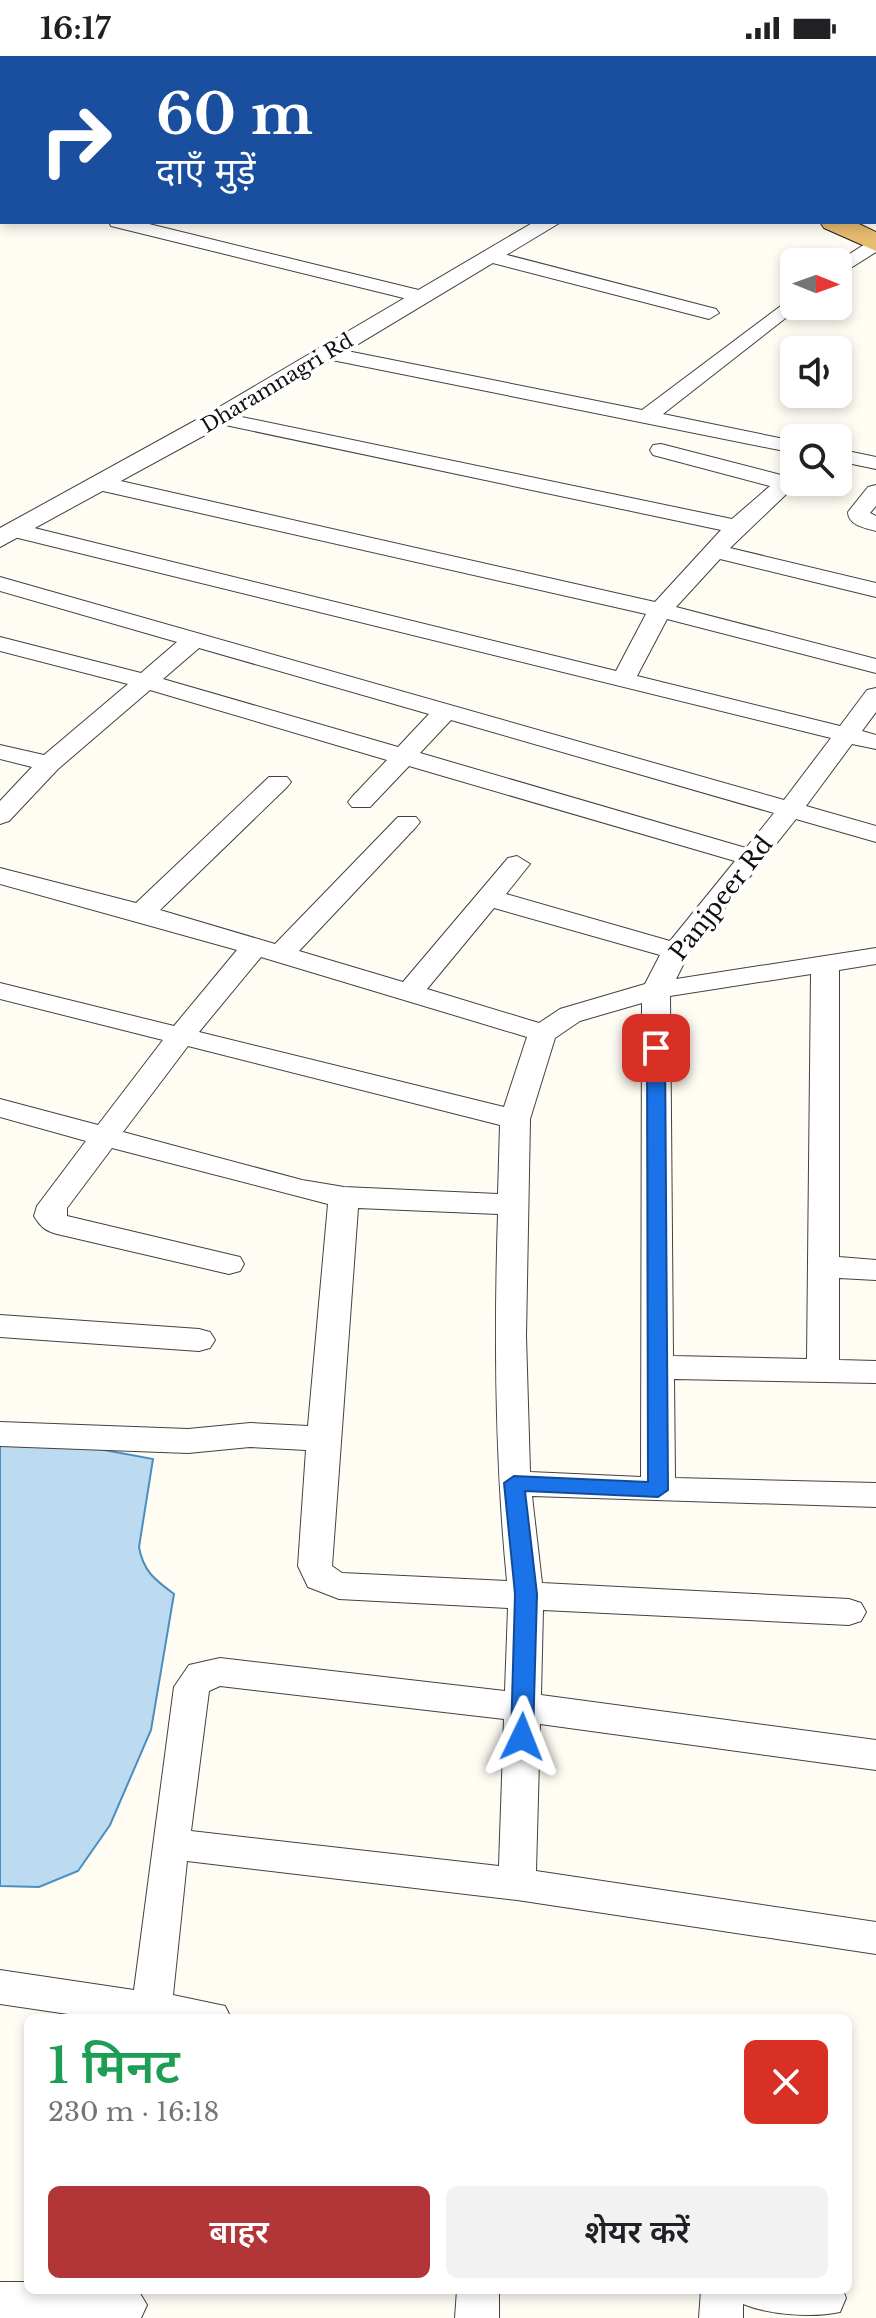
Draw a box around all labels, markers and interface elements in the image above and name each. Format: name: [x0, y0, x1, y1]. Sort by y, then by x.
text: 16:17: [40, 10, 110, 47]
text: 60 m: [156, 80, 313, 149]
icon: right: [24, 88, 128, 192]
text: दाएँ मुड़ें: [156, 149, 255, 194]
north arrow: [780, 248, 852, 320]
map controls: [780, 248, 852, 496]
street label: Dharamnagri Rd: [197, 328, 357, 438]
button: sound: [780, 336, 852, 408]
button: search: [780, 424, 852, 496]
street label: Panjpeer Rd: [663, 830, 779, 966]
pin: [622, 1014, 690, 1082]
icon: arrive: [634, 1026, 678, 1070]
position arrow: [480, 1695, 564, 1779]
text: 1 मिनट: [48, 2036, 180, 2096]
button: close: [744, 2040, 828, 2124]
text: 230 m · 16:18: [48, 2096, 219, 2128]
button: बाहर: [48, 2186, 430, 2278]
button: शेयर करें: [446, 2186, 828, 2278]

